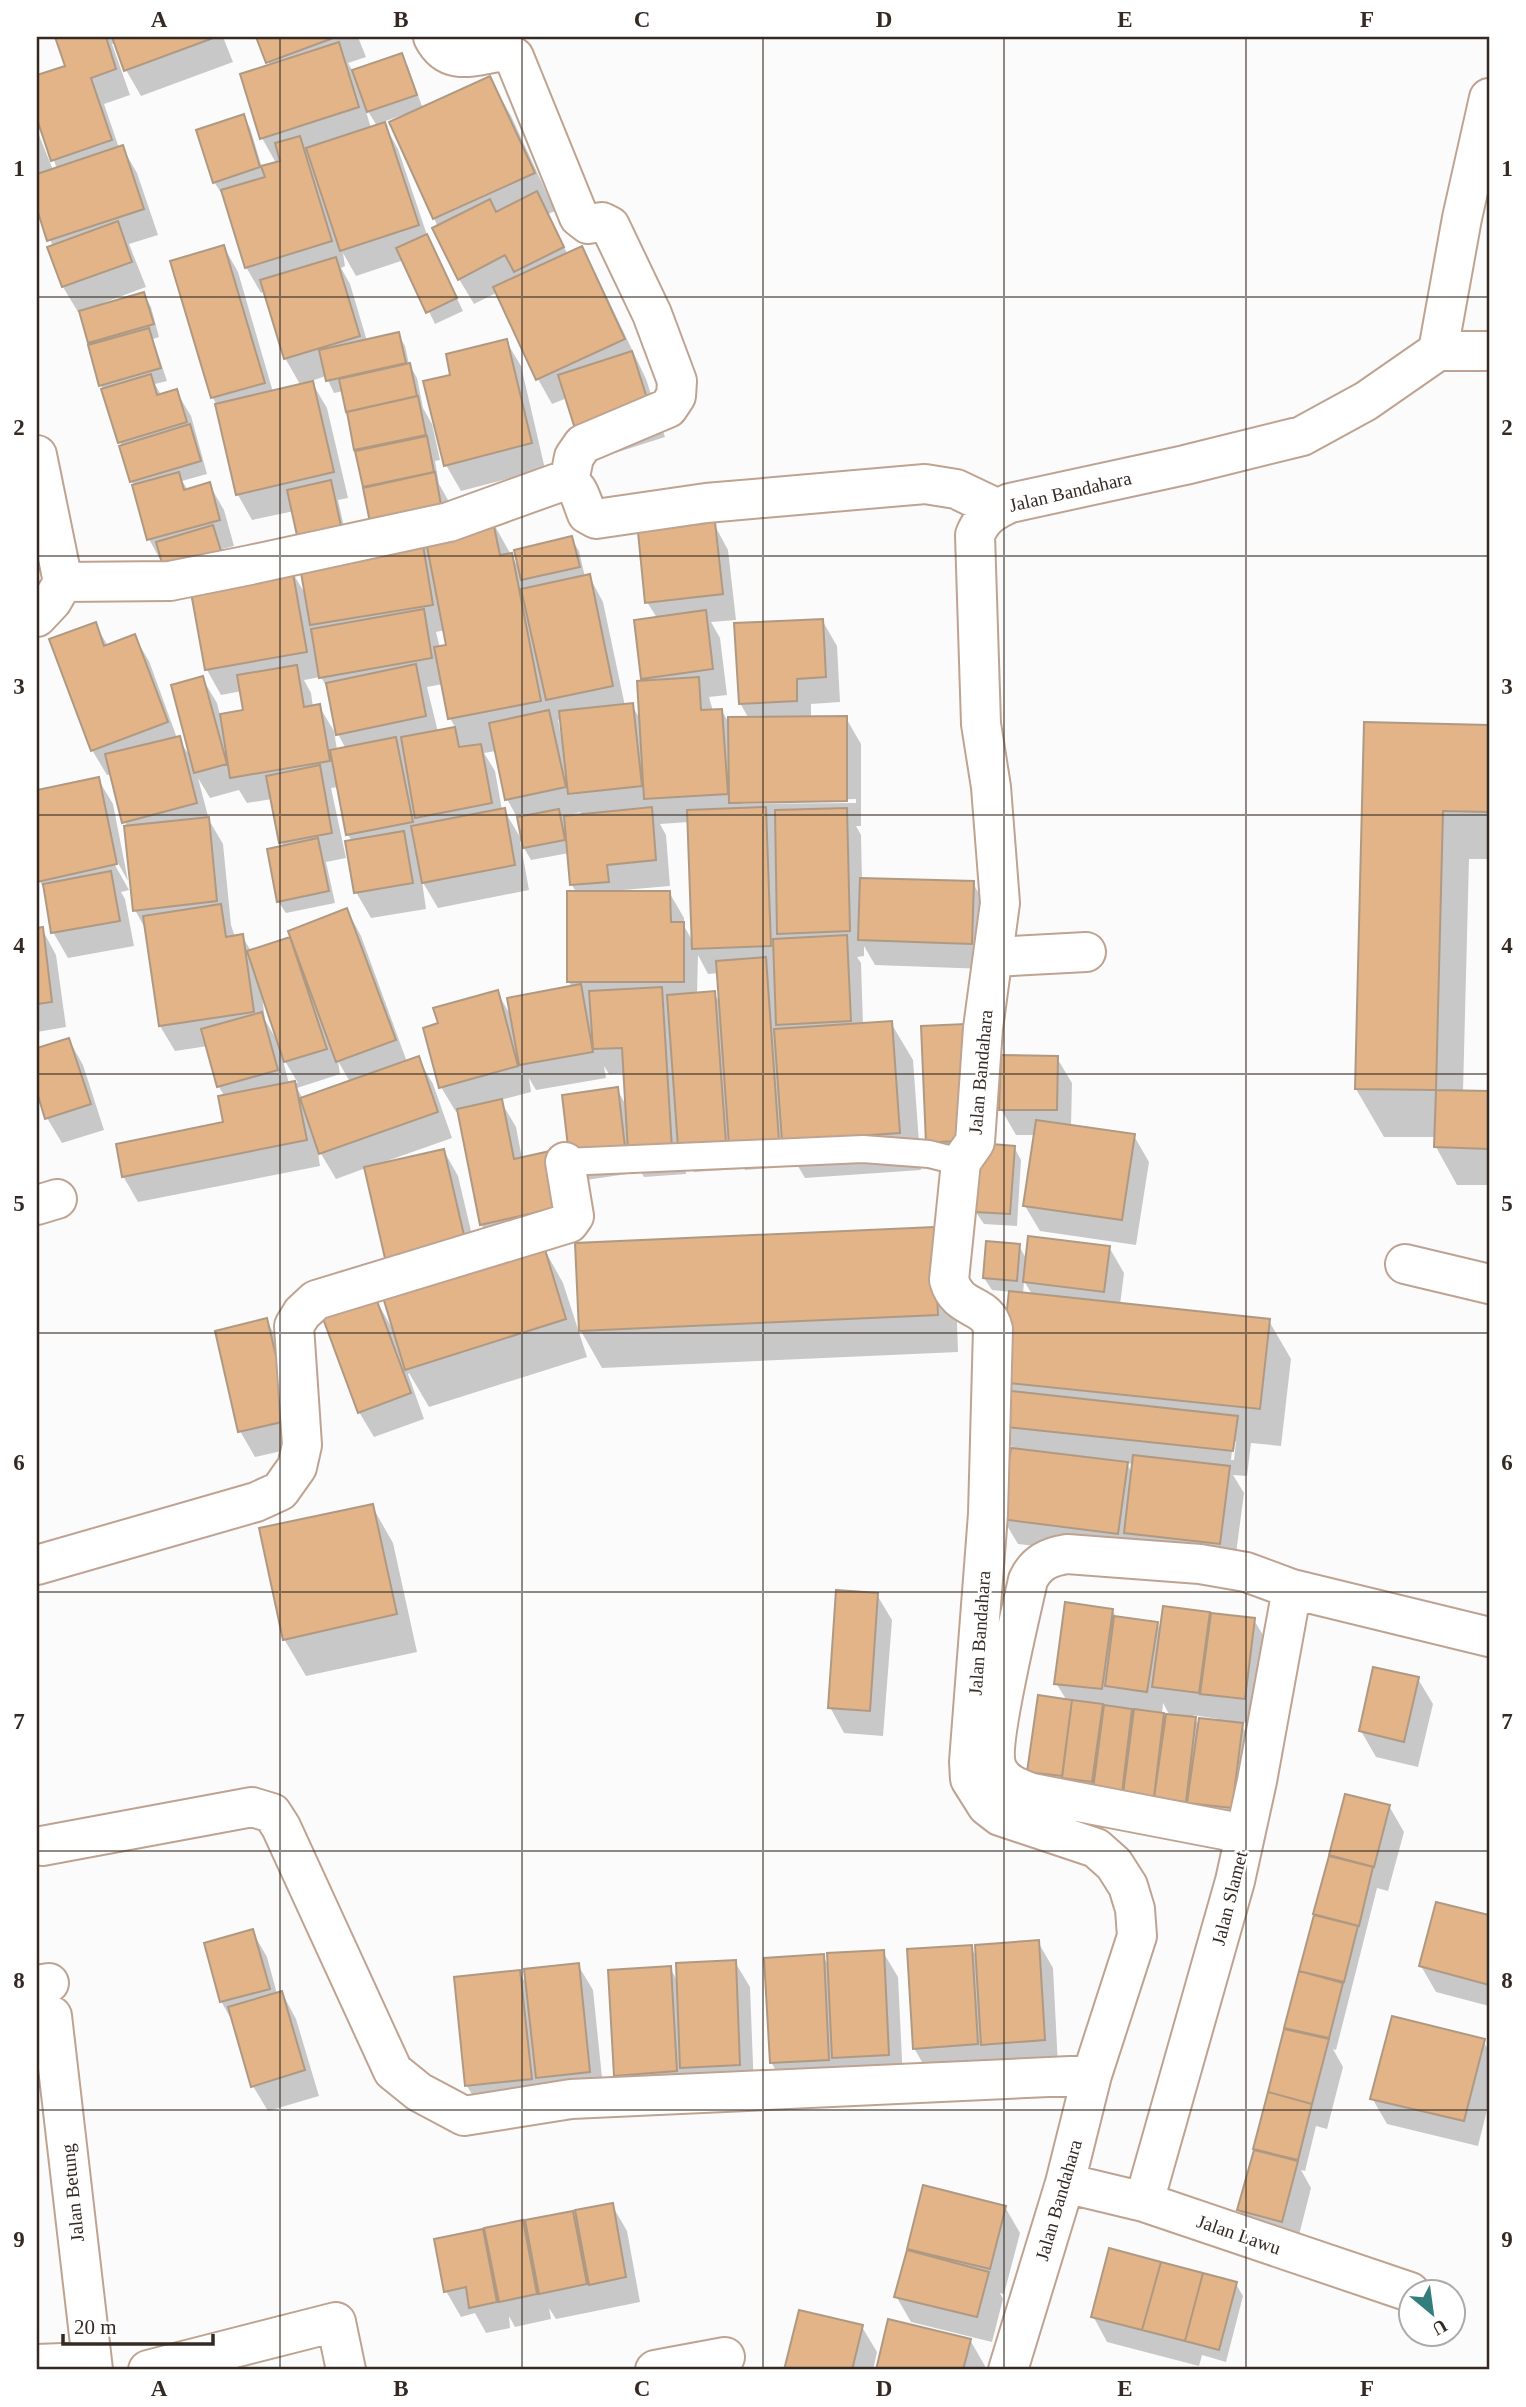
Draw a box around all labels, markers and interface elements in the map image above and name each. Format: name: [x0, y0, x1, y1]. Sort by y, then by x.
text: A: [151, 7, 168, 32]
text: B: [393, 7, 409, 32]
text: C: [634, 7, 650, 32]
text: D: [876, 7, 892, 32]
text: E: [1117, 7, 1133, 32]
text: F: [1360, 7, 1374, 32]
text: 1: [13, 156, 25, 181]
text: 1: [1501, 156, 1513, 181]
text: 2: [13, 415, 25, 440]
text: 2: [1501, 415, 1513, 440]
street label: Jalan Bandahara: [1007, 467, 1134, 516]
text: 3: [13, 674, 25, 699]
text: 3: [1501, 674, 1513, 699]
text: 4: [13, 933, 25, 958]
text: 4: [1501, 933, 1513, 958]
street label: Jalan Bandahara: [965, 1008, 996, 1135]
text: 5: [13, 1191, 25, 1216]
text: 5: [1501, 1191, 1513, 1216]
text: 6: [13, 1450, 25, 1475]
text: 6: [1501, 1450, 1513, 1475]
street label: Jalan Bandahara: [965, 1569, 994, 1696]
text: 7: [13, 1709, 25, 1734]
text: 7: [1501, 1709, 1513, 1734]
street label: Jalan Slamet: [1208, 1848, 1252, 1948]
text: 8: [13, 1968, 25, 1993]
text: 8: [1501, 1968, 1513, 1993]
street label: Jalan Bandahara: [1031, 2137, 1086, 2263]
street label: Jalan Betung: [57, 2142, 88, 2243]
street label: Jalan Lawu: [1194, 2210, 1284, 2259]
text: 9: [13, 2227, 25, 2252]
text: 9: [1501, 2227, 1513, 2252]
north arrow: [1396, 2278, 1466, 2348]
scale bar: [63, 2302, 214, 2346]
text: 20 m: [74, 2315, 117, 2339]
text: U: [1429, 2315, 1451, 2340]
text: A: [151, 2376, 168, 2401]
text: B: [393, 2376, 409, 2401]
text: C: [634, 2376, 650, 2401]
text: D: [876, 2376, 892, 2401]
text: E: [1117, 2376, 1133, 2401]
text: F: [1360, 2376, 1374, 2401]

